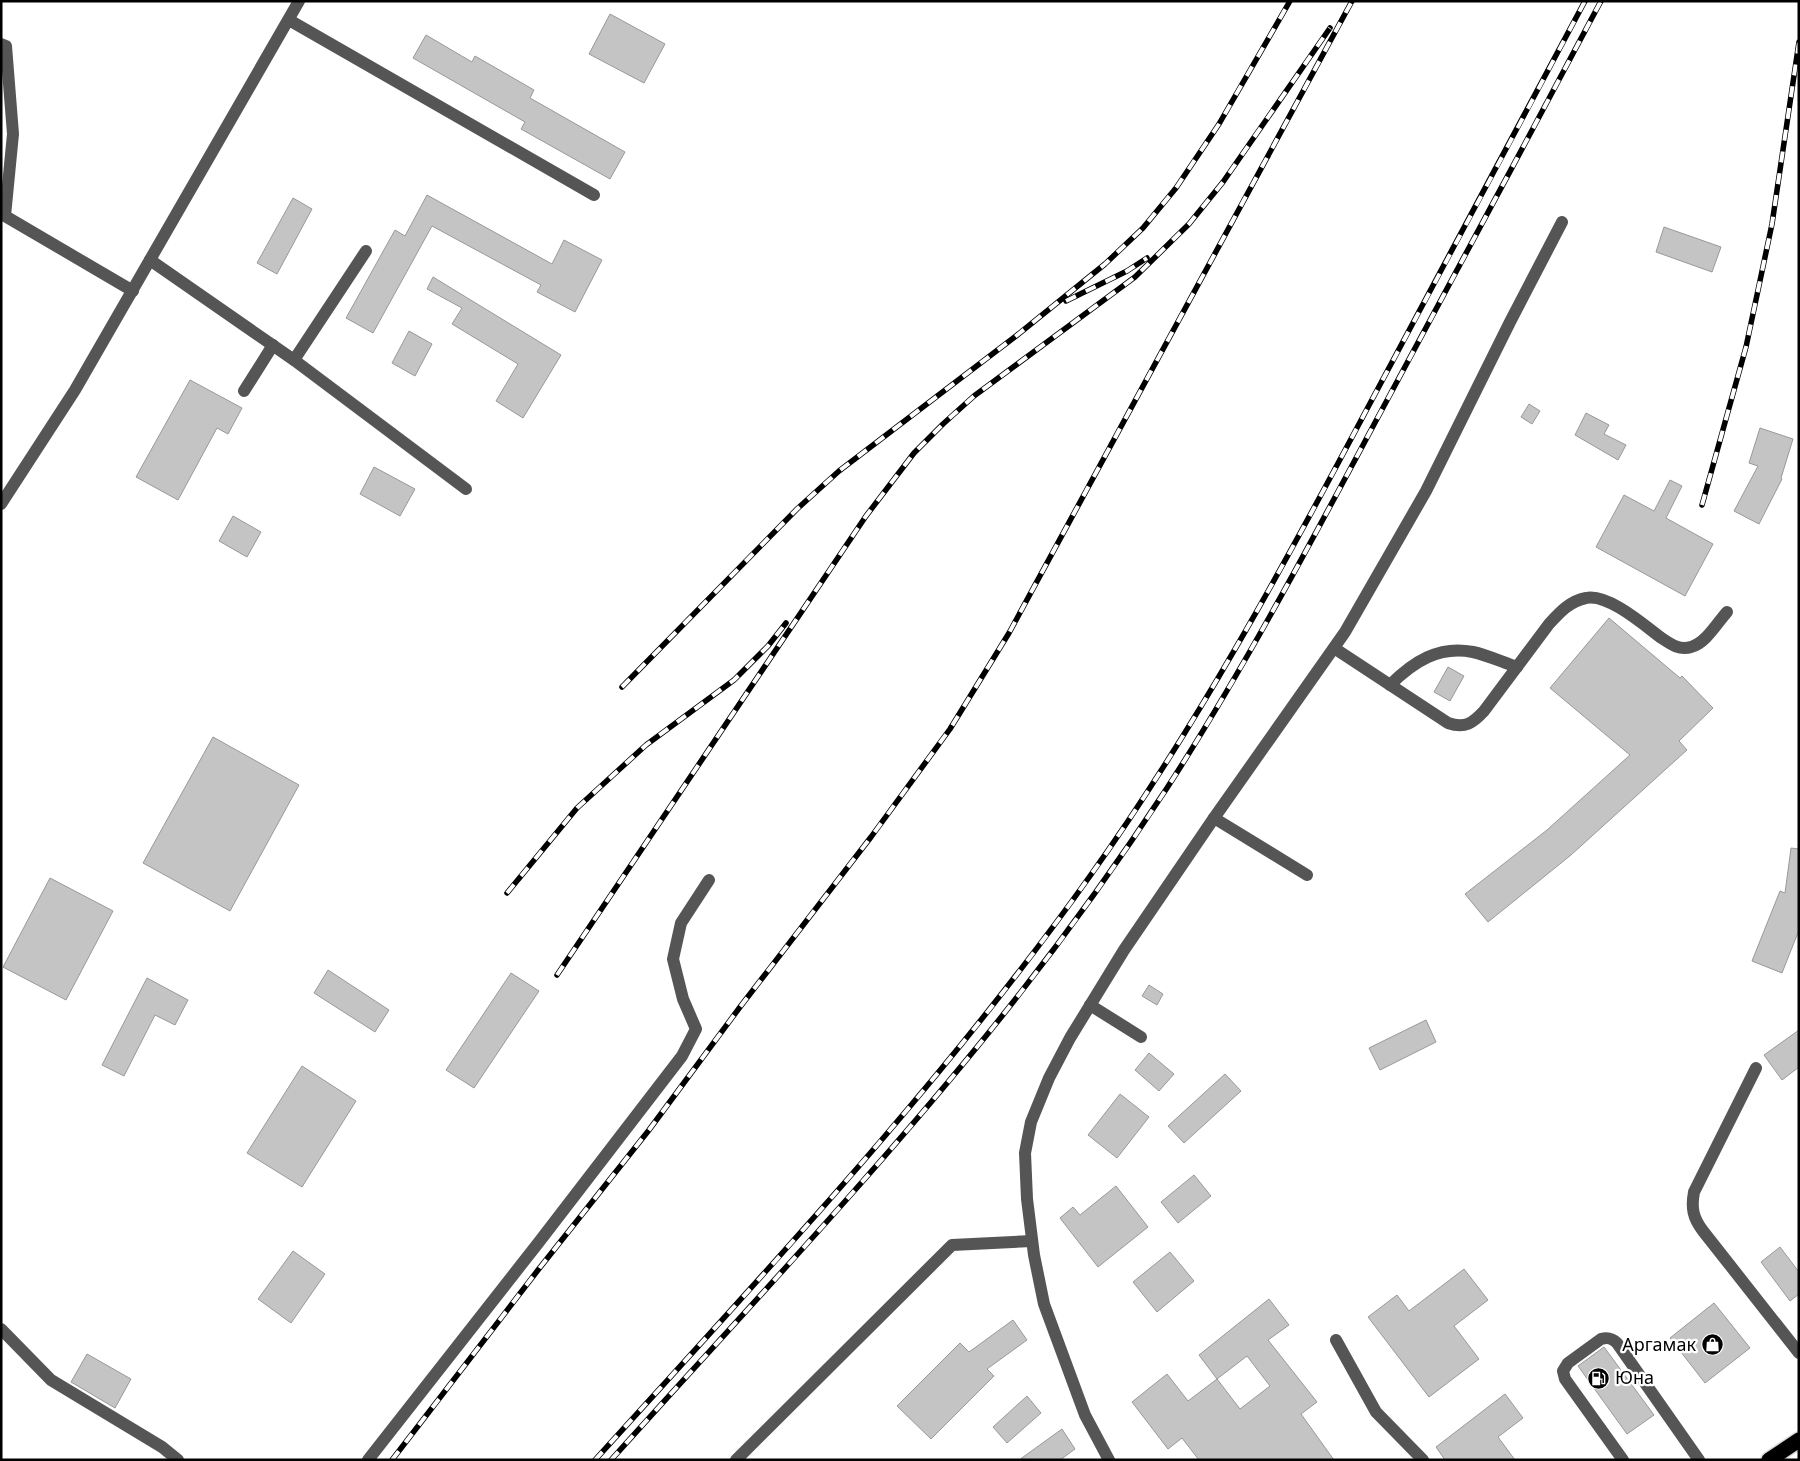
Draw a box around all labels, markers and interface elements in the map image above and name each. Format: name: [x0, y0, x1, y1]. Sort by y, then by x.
place label: Аргамак: [1622, 1332, 1696, 1356]
shop icon: Аргамак: [1700, 1333, 1724, 1357]
place label: Юна: [1615, 1365, 1654, 1389]
fuel station icon: Юна: [1587, 1366, 1611, 1390]

